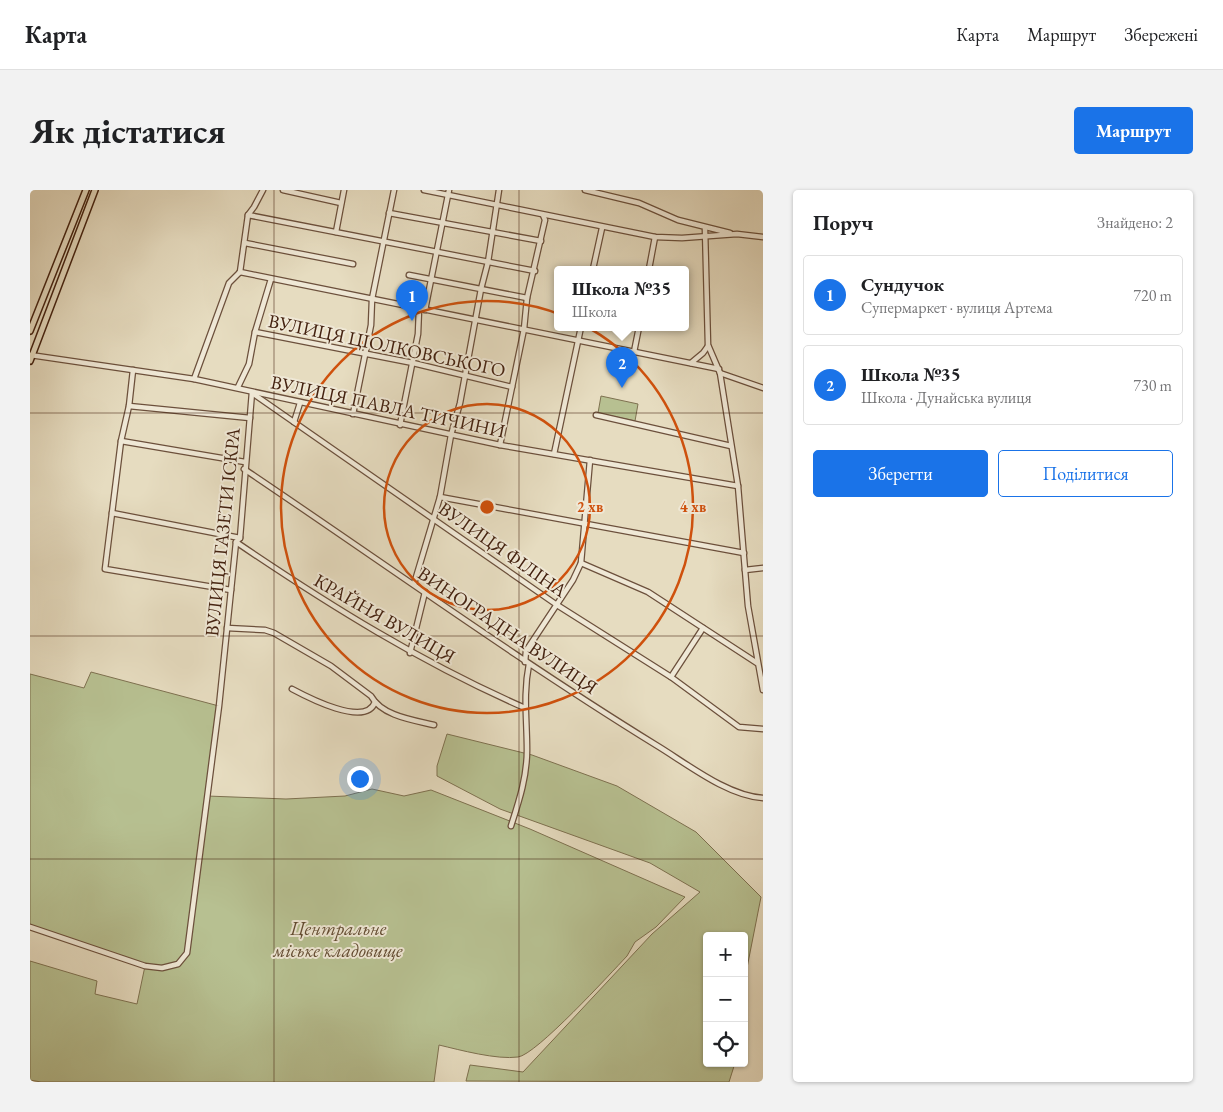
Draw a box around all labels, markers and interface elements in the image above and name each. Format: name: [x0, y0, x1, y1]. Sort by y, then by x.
text: Карта: [25, 19, 87, 50]
text: Карта: [956, 23, 999, 46]
text: Маршрут: [1027, 23, 1096, 46]
text: Збережені: [1124, 23, 1198, 46]
button: Маршрут: [1074, 107, 1193, 154]
text: Як дістатися: [30, 108, 225, 153]
text: Поруч: [813, 209, 873, 236]
text: Знайдено: 2: [1097, 212, 1173, 233]
popup: [554, 266, 689, 331]
text: Сундучок: [861, 272, 944, 297]
text: Школа №35: [572, 276, 671, 301]
pin: 1: [396, 280, 428, 321]
text: 1: [826, 285, 834, 306]
text: 720 m: [1133, 285, 1172, 306]
text: Супермаркет · вулиця Артема: [861, 297, 1053, 318]
text: Школа: [572, 301, 617, 322]
street label: ВУЛИЦЯ ЦІОЛКОВСЬКОГО: [266, 308, 508, 383]
pin: 2: [606, 347, 638, 388]
text: Школа №35: [861, 362, 961, 387]
street label: ВУЛИЦЯ ПАВЛА ТИЧИНИ: [269, 369, 507, 444]
text: 2: [826, 375, 834, 396]
text: 730 m: [1133, 375, 1172, 396]
text: Школа · Дунайська вулиця: [861, 387, 1032, 408]
street label: ВУЛИЦЯ ГАЗЕТИ ІСКРА: [199, 426, 246, 638]
button: Зберегти: [813, 450, 988, 497]
button: Поділитися: [998, 450, 1173, 497]
street label: ВУЛИЦЯ ФІЛІНА: [434, 496, 573, 603]
text: 2 хв: [577, 497, 603, 516]
text: 4 хв: [680, 497, 706, 516]
centre of rings: [478, 498, 496, 516]
street label: ВИНОГРАДНА ВУЛИЦЯ: [413, 561, 603, 700]
street label: КРАЙНЯ ВУЛИЦЯ: [309, 568, 460, 669]
your location: [347, 766, 373, 792]
park label: Центральне міське кладовище: [273, 916, 403, 963]
map controls: [703, 932, 748, 1067]
button: +: [703, 932, 748, 977]
button: −: [703, 977, 748, 1022]
button: locate: [703, 1022, 748, 1067]

